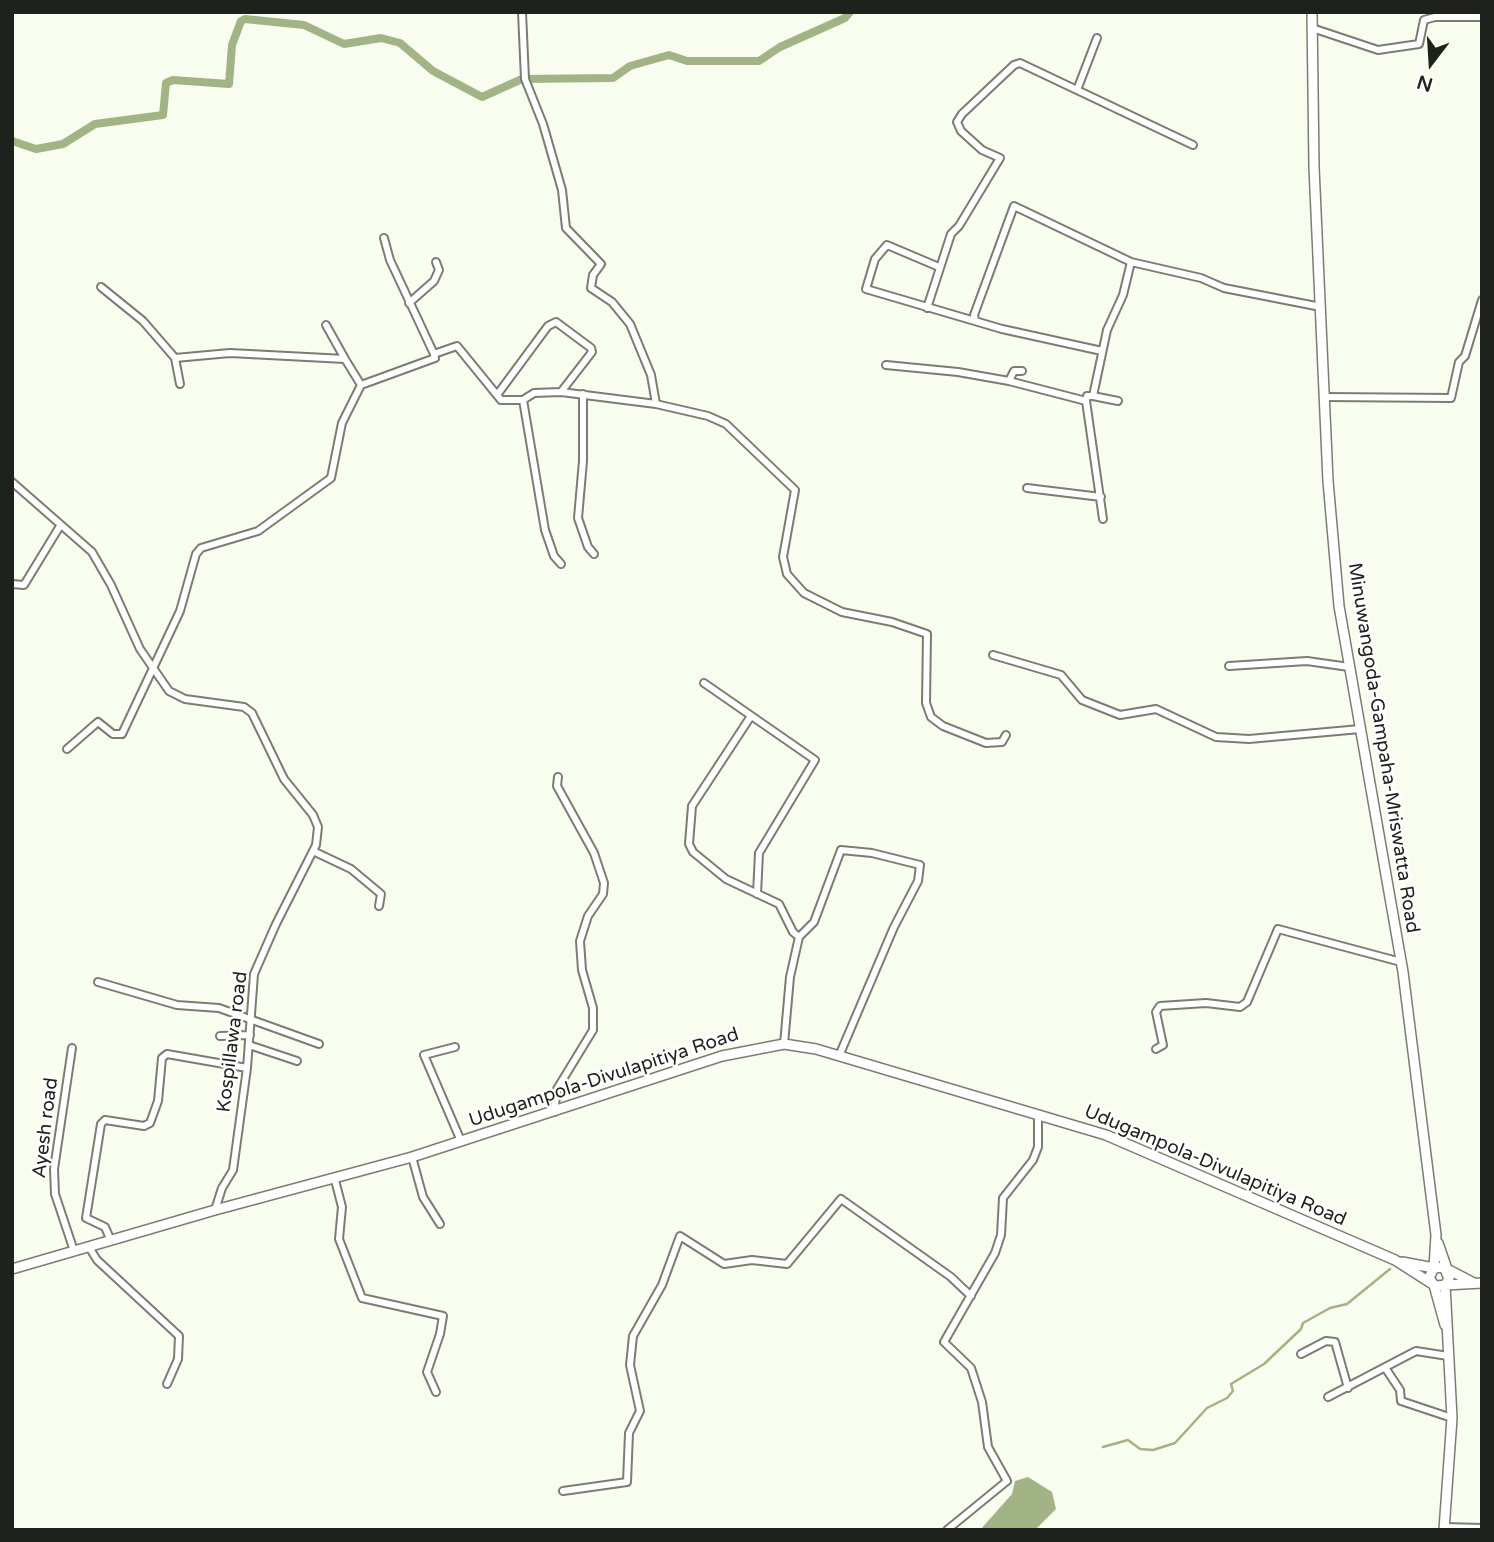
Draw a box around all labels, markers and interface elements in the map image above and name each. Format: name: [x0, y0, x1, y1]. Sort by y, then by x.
north arrow: [1396, 28, 1466, 98]
text: N: [1414, 70, 1435, 96]
street label: Minuwangoda-Gampaha-Mriswatta Road: [1342, 561, 1424, 935]
street label: Kospillawa road: [213, 970, 253, 1114]
street label: Udugampola-Divulapitiya Road: [466, 1024, 742, 1132]
street label: Ayesh road: [29, 1076, 63, 1180]
street label: Udugampola-Divulapitiya Road: [1081, 1100, 1349, 1232]

